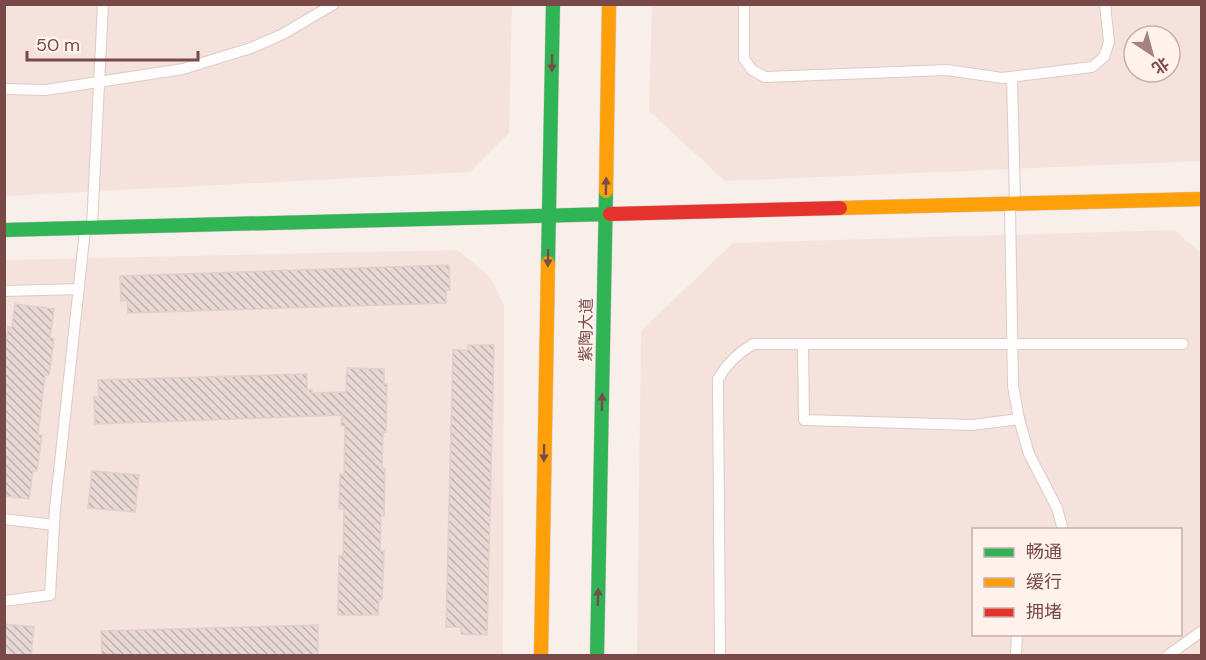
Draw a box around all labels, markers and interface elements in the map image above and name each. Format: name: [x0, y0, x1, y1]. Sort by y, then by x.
scale bar: [27, 24, 198, 62]
north arrow: [1122, 24, 1182, 84]
text: 50 m: [36, 33, 80, 57]
one-way arrow: [547, 53, 556, 72]
text: 北: [1148, 53, 1173, 79]
one-way arrow: [601, 177, 610, 196]
one-way arrow: [543, 248, 553, 267]
street label: 紫陶大道: [575, 298, 597, 362]
one-way arrow: [597, 393, 606, 412]
one-way arrow: [540, 443, 549, 462]
legend: [972, 528, 1182, 636]
text: 畅通: [1026, 540, 1062, 564]
text: 缓行: [1026, 570, 1062, 594]
one-way arrow: [593, 588, 603, 607]
text: 拥堵: [1026, 600, 1062, 624]

